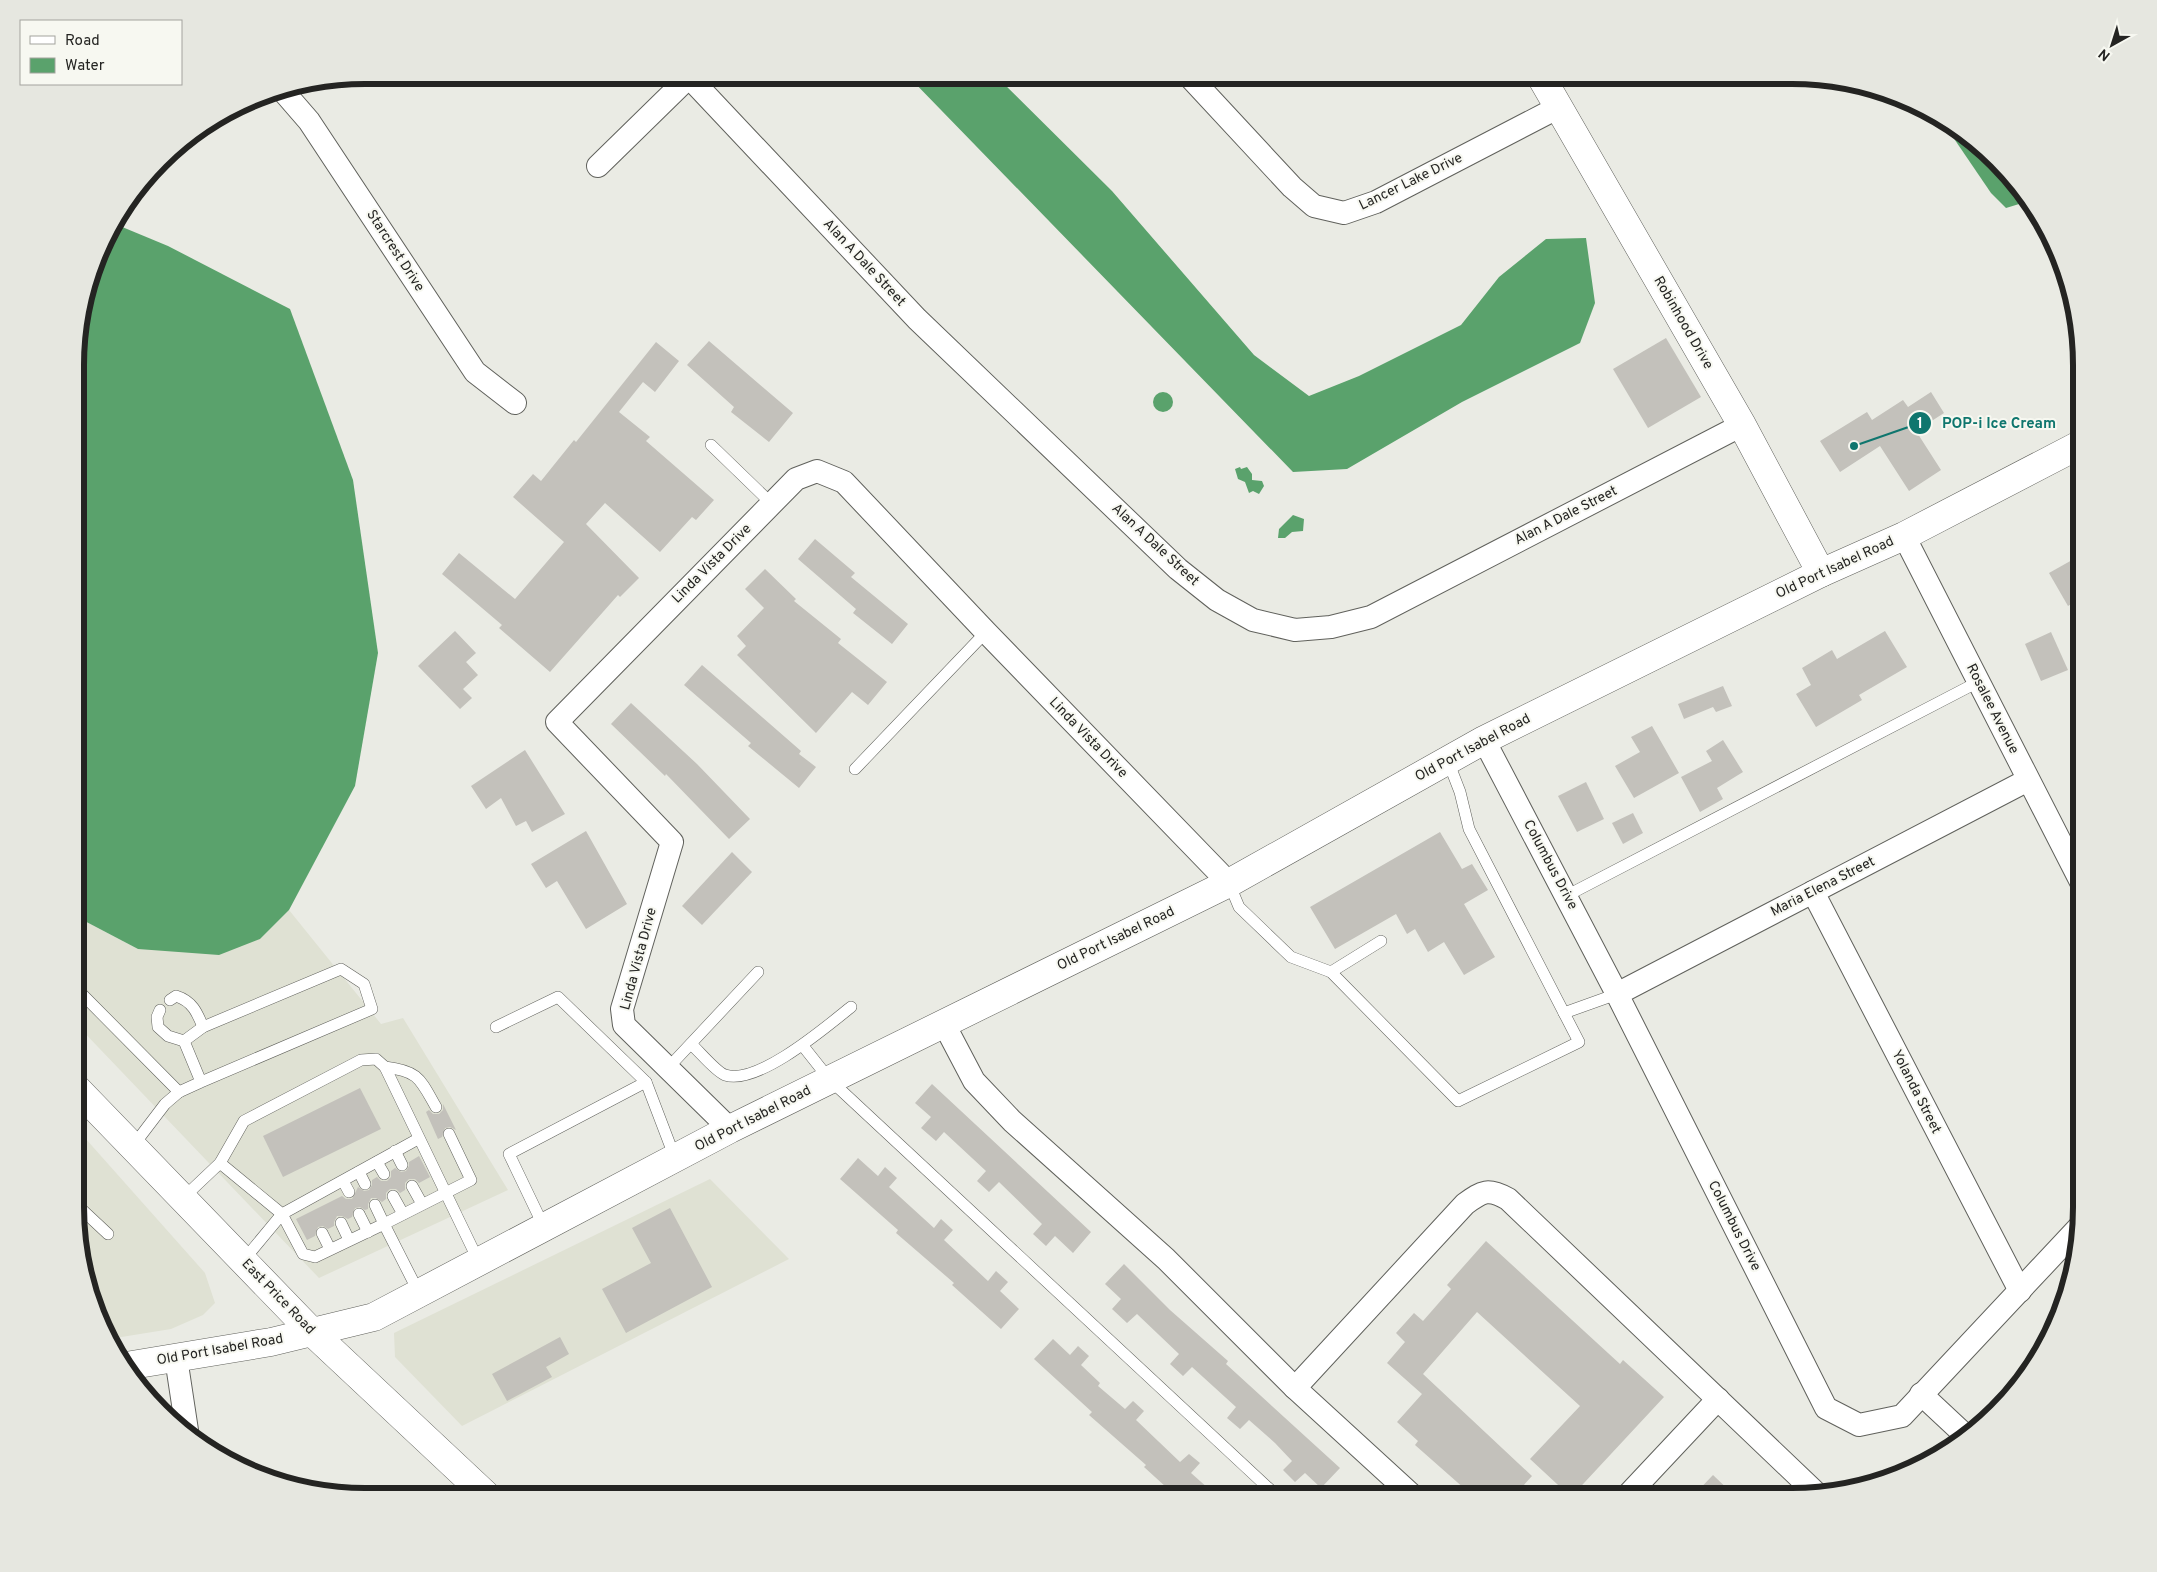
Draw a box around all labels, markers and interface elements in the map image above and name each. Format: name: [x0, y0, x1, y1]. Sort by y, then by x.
legend: [20, 20, 182, 85]
north arrow: [2087, 20, 2137, 70]
text: Road: [65, 32, 100, 51]
text: N: [2096, 44, 2114, 64]
text: Water: [65, 57, 105, 76]
street label: Lancer Lake Drive: [1356, 150, 1466, 214]
street label: Starcrest Drive: [362, 207, 428, 295]
street label: Alan A Dale Street: [819, 216, 909, 310]
street label: Robinhood Drive: [1649, 273, 1717, 373]
callout: POP-i Ice Cream: [1907, 408, 2066, 438]
text: 1: [1917, 415, 1923, 434]
text: POP-i Ice Cream: [1942, 415, 2056, 434]
street label: Alan A Dale Street: [1512, 483, 1620, 549]
street label: Alan A Dale Street: [1108, 500, 1202, 590]
street label: Linda Vista Drive: [669, 521, 755, 607]
street label: Old Port Isabel Road: [1773, 533, 1897, 603]
street label: Rosalee Avenue: [1962, 661, 2022, 757]
street label: Linda Vista Drive: [1045, 694, 1131, 782]
street label: Old Port Isabel Road: [1412, 710, 1534, 786]
street label: Columbus Drive: [1519, 817, 1581, 913]
street label: Maria Elena Street: [1768, 853, 1878, 921]
street label: Old Port Isabel Road: [1055, 903, 1177, 975]
street label: Linda Vista Drive: [617, 906, 661, 1012]
street label: Yolanda Street: [1888, 1047, 1944, 1137]
street label: Old Port Isabel Road: [692, 1082, 814, 1156]
street label: Columbus Drive: [1704, 1178, 1764, 1274]
street label: East Price Road: [238, 1256, 318, 1338]
street label: Old Port Isabel Road: [155, 1330, 285, 1370]

